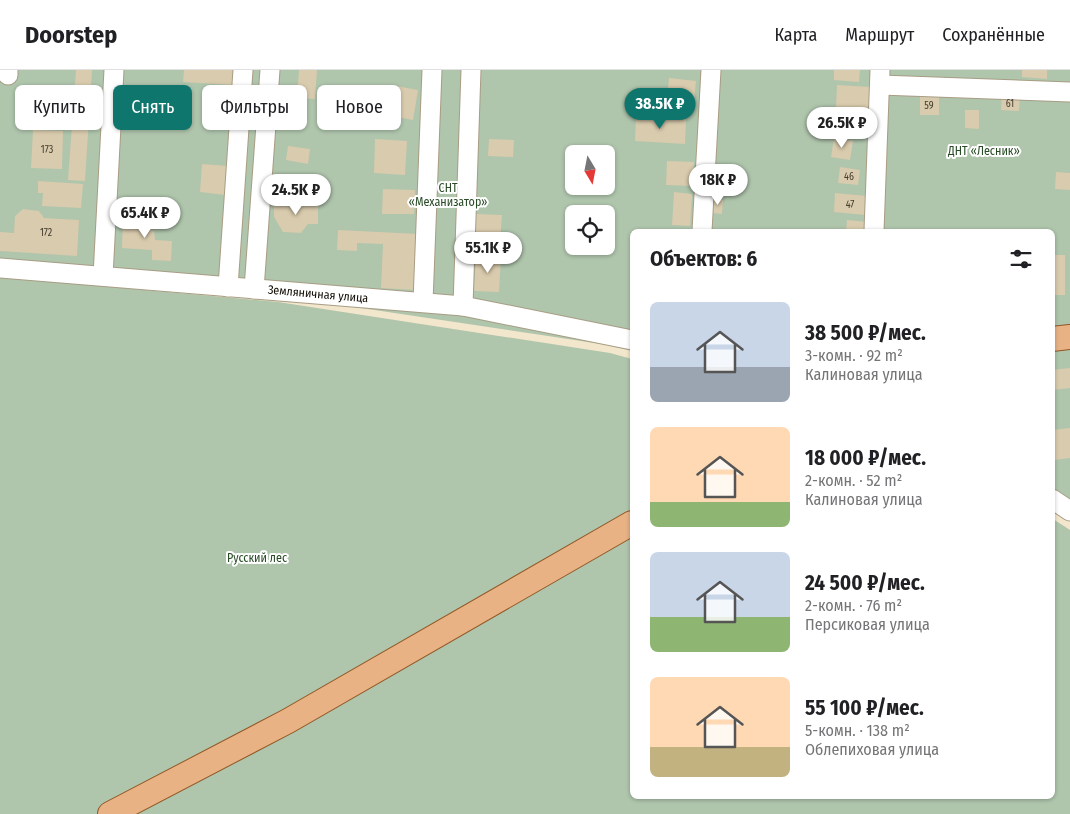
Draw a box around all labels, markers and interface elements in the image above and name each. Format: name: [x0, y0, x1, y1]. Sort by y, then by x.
text: Doorstep: [25, 21, 117, 49]
text: Карта: [774, 24, 817, 46]
text: Маршрут: [845, 24, 914, 46]
text: Сохранённые: [942, 24, 1045, 46]
chip: Купить: [15, 85, 103, 130]
chip: Снять: [113, 85, 192, 130]
chip: Фильтры: [202, 85, 307, 130]
chip: Новое: [317, 85, 401, 130]
pin: 38.5K ₽: [614, 88, 706, 130]
text: 38.5K ₽: [636, 94, 684, 113]
house number: 61: [1006, 98, 1014, 110]
house number: 59: [924, 100, 934, 112]
pin: 26.5K ₽: [796, 106, 888, 149]
text: 26.5K ₽: [818, 113, 866, 132]
house number: 173: [41, 144, 54, 156]
park label: ДНТ «Лесник»: [947, 144, 1020, 158]
north arrow: [565, 145, 615, 195]
map controls: [565, 145, 615, 255]
pin: 18K ₽: [683, 164, 753, 206]
text: 18K ₽: [700, 170, 736, 189]
house number: 46: [844, 171, 854, 183]
pin: 24.5K ₽: [250, 174, 342, 216]
text: 24.5K ₽: [272, 180, 320, 199]
park label: СНТ «Механизатор»: [409, 181, 487, 209]
pin: 65.4K ₽: [99, 196, 191, 239]
house number: 47: [846, 199, 854, 211]
text: 65.4K ₽: [121, 203, 169, 222]
button: locate: [565, 205, 615, 255]
house number: 172: [40, 227, 53, 239]
pin: 55.1K ₽: [442, 232, 534, 274]
text: 55.1K ₽: [465, 238, 511, 257]
icon: filters: [1007, 245, 1035, 273]
text: Объектов: 6: [650, 246, 757, 272]
street label: Земляничная улица: [267, 283, 369, 305]
text: 38 500 ₽/мес.: [805, 320, 926, 346]
icon: home: [690, 322, 750, 382]
text: 3-комн. · 92 m²: [805, 346, 903, 365]
text: Калиновая улица: [805, 365, 923, 384]
text: 18 000 ₽/мес.: [805, 445, 926, 471]
icon: home: [690, 447, 750, 507]
text: 2-комн. · 52 m²: [805, 471, 902, 490]
text: Калиновая улица: [805, 490, 923, 509]
park label: Русский лес: [227, 551, 287, 565]
text: 24 500 ₽/мес.: [805, 570, 925, 596]
icon: home: [690, 572, 750, 632]
text: 2-комн. · 76 m²: [805, 596, 902, 615]
text: Персиковая улица: [805, 615, 930, 634]
text: 55 100 ₽/мес.: [805, 695, 924, 721]
icon: home: [690, 697, 750, 757]
text: 5-комн. · 138 m²: [805, 721, 910, 740]
text: Облепиховая улица: [805, 740, 939, 759]

